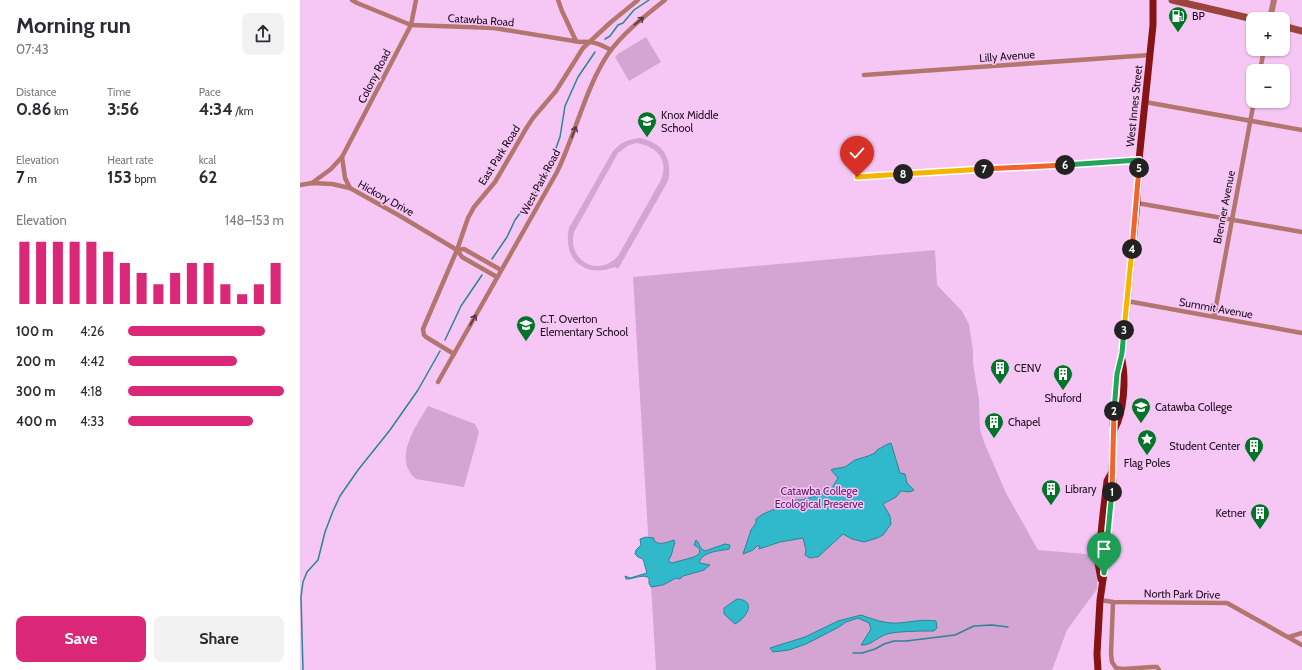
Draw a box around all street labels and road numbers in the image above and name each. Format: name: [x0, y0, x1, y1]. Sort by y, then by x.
street label: Catawba Road: [447, 11, 515, 29]
street label: Colony Road: [354, 46, 394, 106]
street label: Lilly Avenue: [979, 47, 1036, 65]
street label: West Innes Street: [1123, 64, 1145, 148]
street label: East Park Road: [475, 122, 523, 188]
street label: West Park Road: [517, 147, 563, 217]
street label: Brenner Avenue: [1210, 169, 1238, 245]
street label: Hickory Drive: [356, 177, 417, 219]
street label: Summit Avenue: [1178, 295, 1254, 321]
street label: North Park Drive: [1144, 586, 1221, 602]

